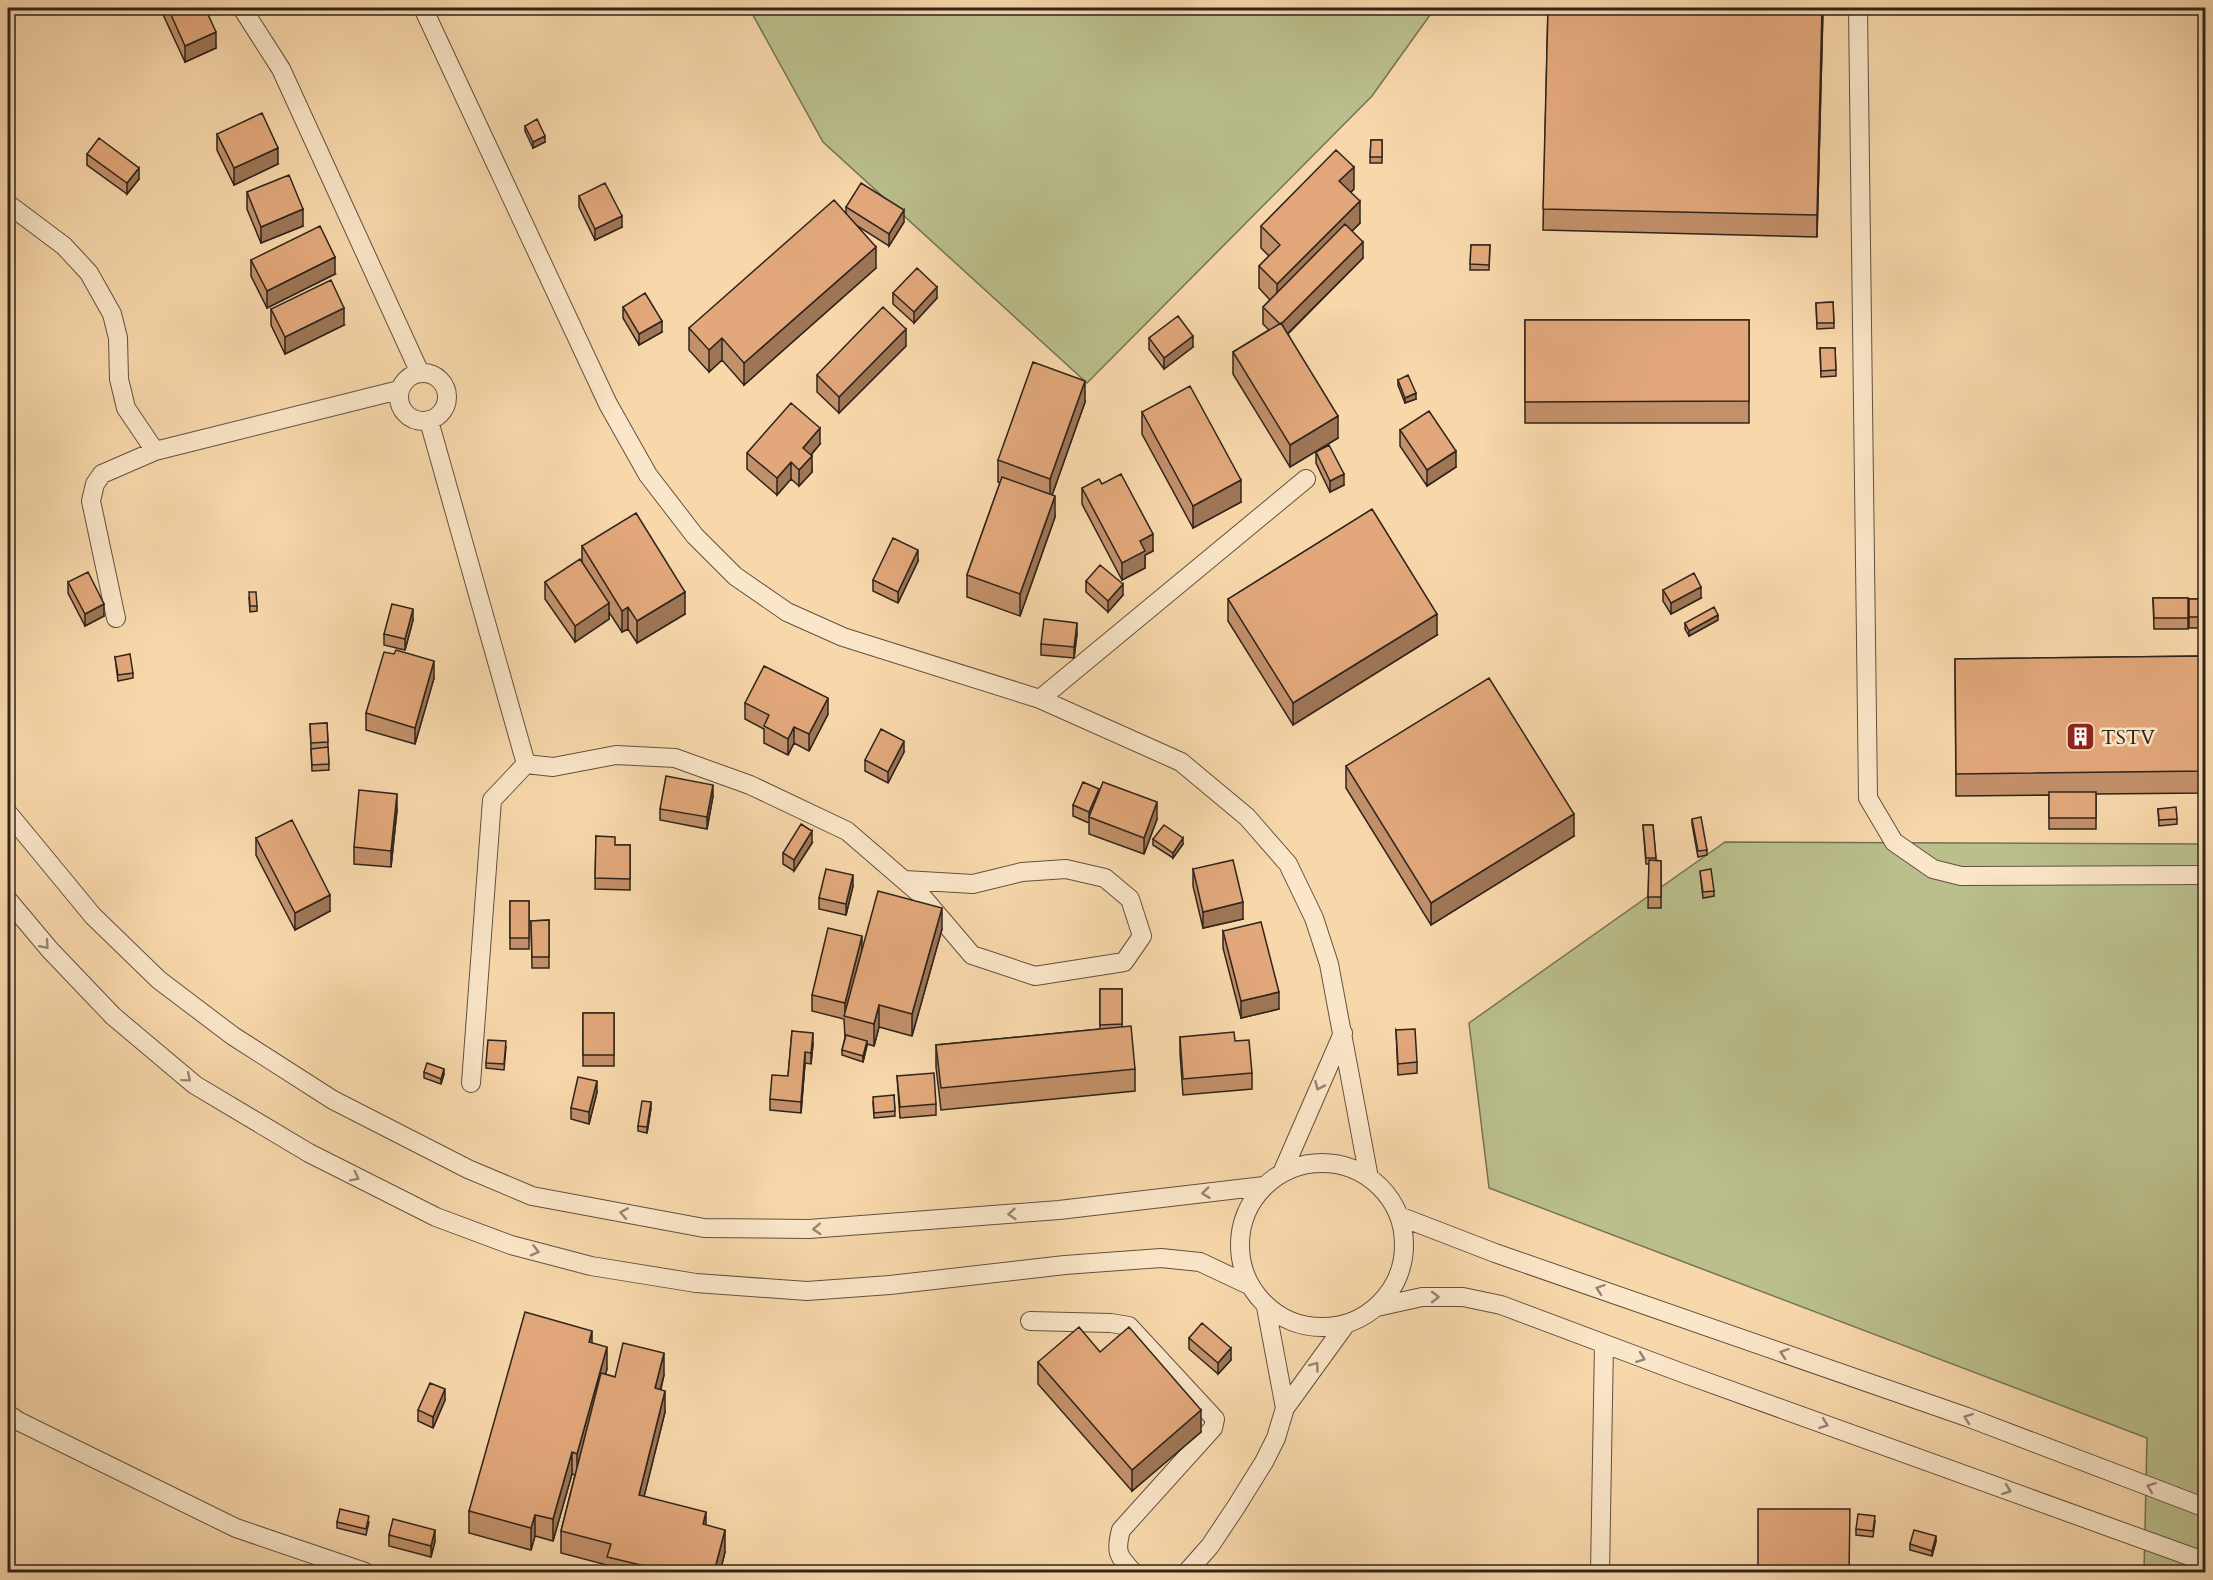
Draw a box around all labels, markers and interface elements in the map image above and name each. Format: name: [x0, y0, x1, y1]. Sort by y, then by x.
building icon: TSTV: [2064, 721, 2096, 753]
place label: TSTV: [2101, 724, 2155, 751]
one-way arrow: [38, 938, 49, 949]
one-way arrow: [180, 1071, 191, 1082]
one-way arrow: [1315, 1080, 1327, 1091]
one-way arrow: [349, 1169, 360, 1181]
one-way arrow: [1201, 1186, 1210, 1199]
one-way arrow: [619, 1207, 629, 1220]
one-way arrow: [1007, 1207, 1016, 1220]
one-way arrow: [813, 1222, 822, 1235]
one-way arrow: [530, 1244, 540, 1257]
one-way arrow: [1595, 1284, 1606, 1297]
one-way arrow: [1430, 1291, 1439, 1303]
one-way arrow: [1780, 1348, 1790, 1361]
one-way arrow: [1635, 1350, 1645, 1363]
one-way arrow: [1308, 1361, 1319, 1372]
one-way arrow: [1964, 1413, 1974, 1426]
one-way arrow: [1818, 1417, 1829, 1430]
one-way arrow: [2001, 1482, 2012, 1495]
one-way arrow: [2146, 1482, 2157, 1494]

